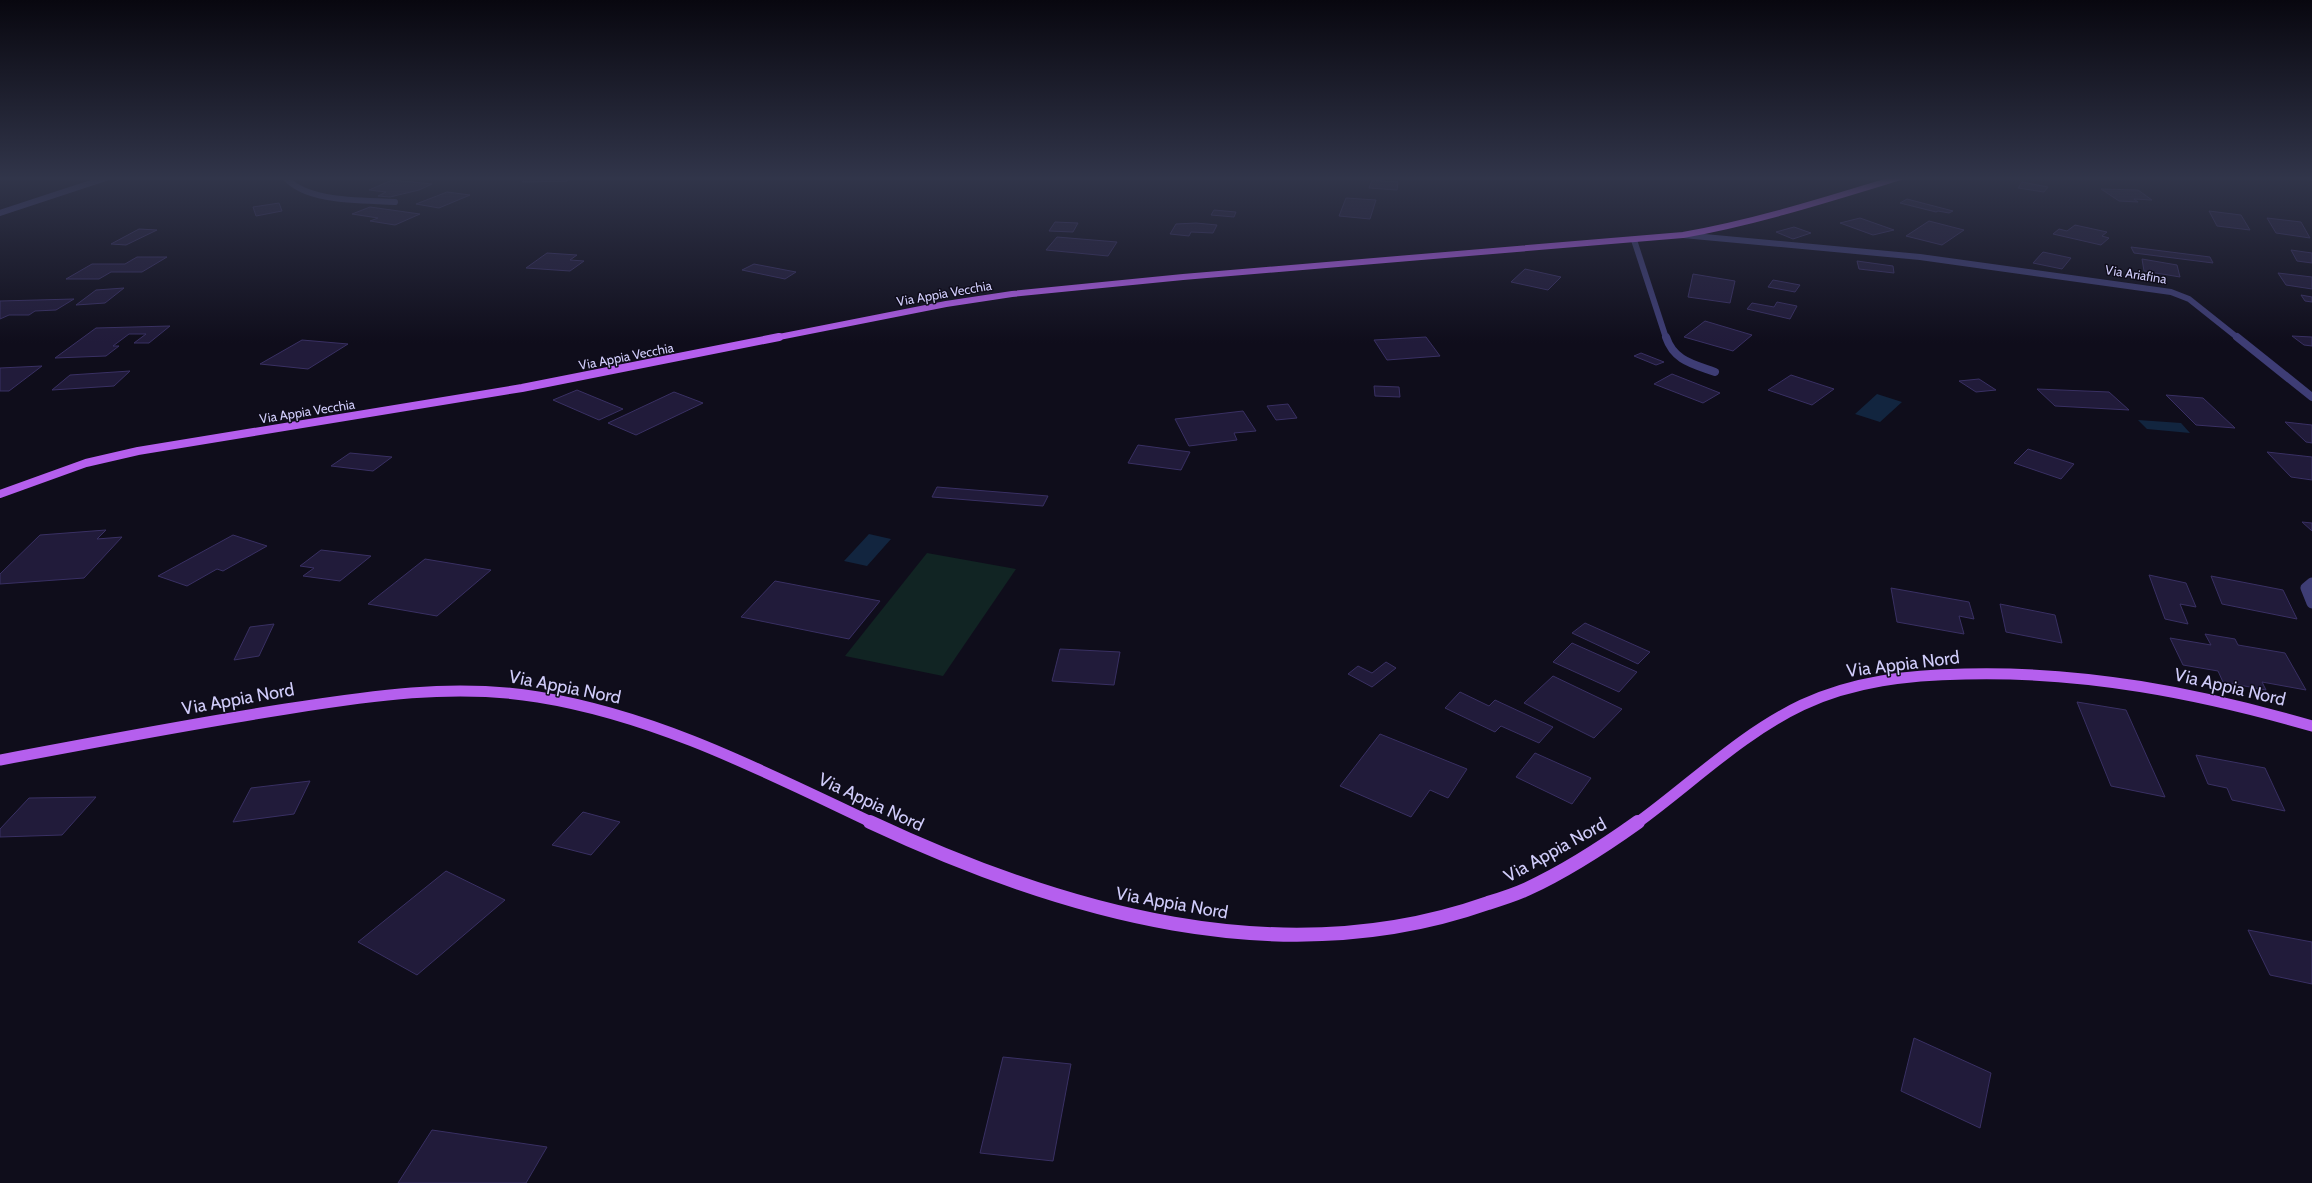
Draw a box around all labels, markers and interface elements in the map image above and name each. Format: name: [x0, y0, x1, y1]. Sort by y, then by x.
street label: Via Ariafina: [2104, 261, 2169, 287]
street label: Via Appia Vecchia: [895, 277, 994, 309]
street label: Via Appia Vecchia: [577, 339, 676, 373]
street label: Via Appia Vecchia: [258, 395, 357, 426]
street label: Via Appia Nord: [1845, 646, 1961, 682]
street label: Via Appia Nord: [2172, 663, 2288, 711]
street label: Via Appia Nord: [507, 665, 623, 709]
street label: Via Appia Nord: [180, 678, 296, 720]
street label: Via Appia Nord: [815, 768, 927, 836]
street label: Via Appia Nord: [1500, 813, 1610, 887]
street label: Via Appia Nord: [1114, 882, 1230, 924]

